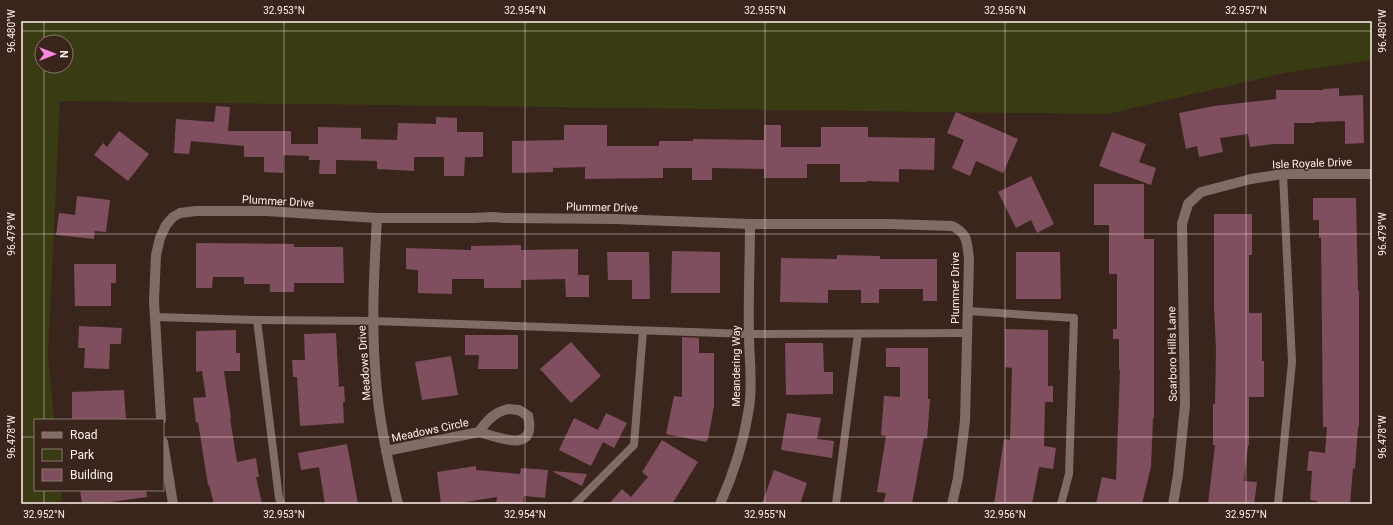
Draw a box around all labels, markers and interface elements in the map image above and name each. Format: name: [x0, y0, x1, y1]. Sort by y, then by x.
text: 32.953°N: [263, 5, 305, 16]
text: 32.954°N: [504, 5, 546, 16]
text: 32.955°N: [744, 5, 786, 16]
text: 32.956°N: [984, 5, 1026, 16]
text: 32.957°N: [1225, 5, 1267, 16]
text: 96.480°W: [6, 9, 17, 53]
text: 96.480°W: [1377, 9, 1388, 53]
north arrow: [34, 34, 74, 74]
text: N: [57, 50, 70, 58]
street label: Isle Royale Drive: [1272, 156, 1352, 171]
street label: Plummer Drive: [242, 193, 314, 210]
street label: Plummer Drive: [566, 200, 638, 215]
text: 96.479°W: [6, 212, 17, 256]
text: 96.479°W: [1377, 212, 1388, 256]
street label: Plummer Drive: [949, 252, 962, 324]
street label: Scarboro Hills Lane: [1165, 306, 1180, 402]
street label: Meandering Way: [730, 324, 743, 407]
street label: Meadows Drive: [355, 325, 374, 401]
text: 96.478°W: [6, 415, 17, 459]
text: 96.478°W: [1377, 415, 1388, 459]
street label: Meadows Circle: [390, 416, 470, 445]
legend: [34, 419, 164, 491]
text: Road: [70, 428, 98, 442]
text: Park: [70, 448, 95, 462]
text: Building: [70, 468, 113, 482]
text: 32.952°N: [23, 509, 65, 520]
text: 32.953°N: [263, 509, 305, 520]
text: 32.954°N: [504, 509, 546, 520]
text: 32.955°N: [744, 509, 786, 520]
text: 32.956°N: [984, 509, 1026, 520]
text: 32.957°N: [1225, 509, 1267, 520]

